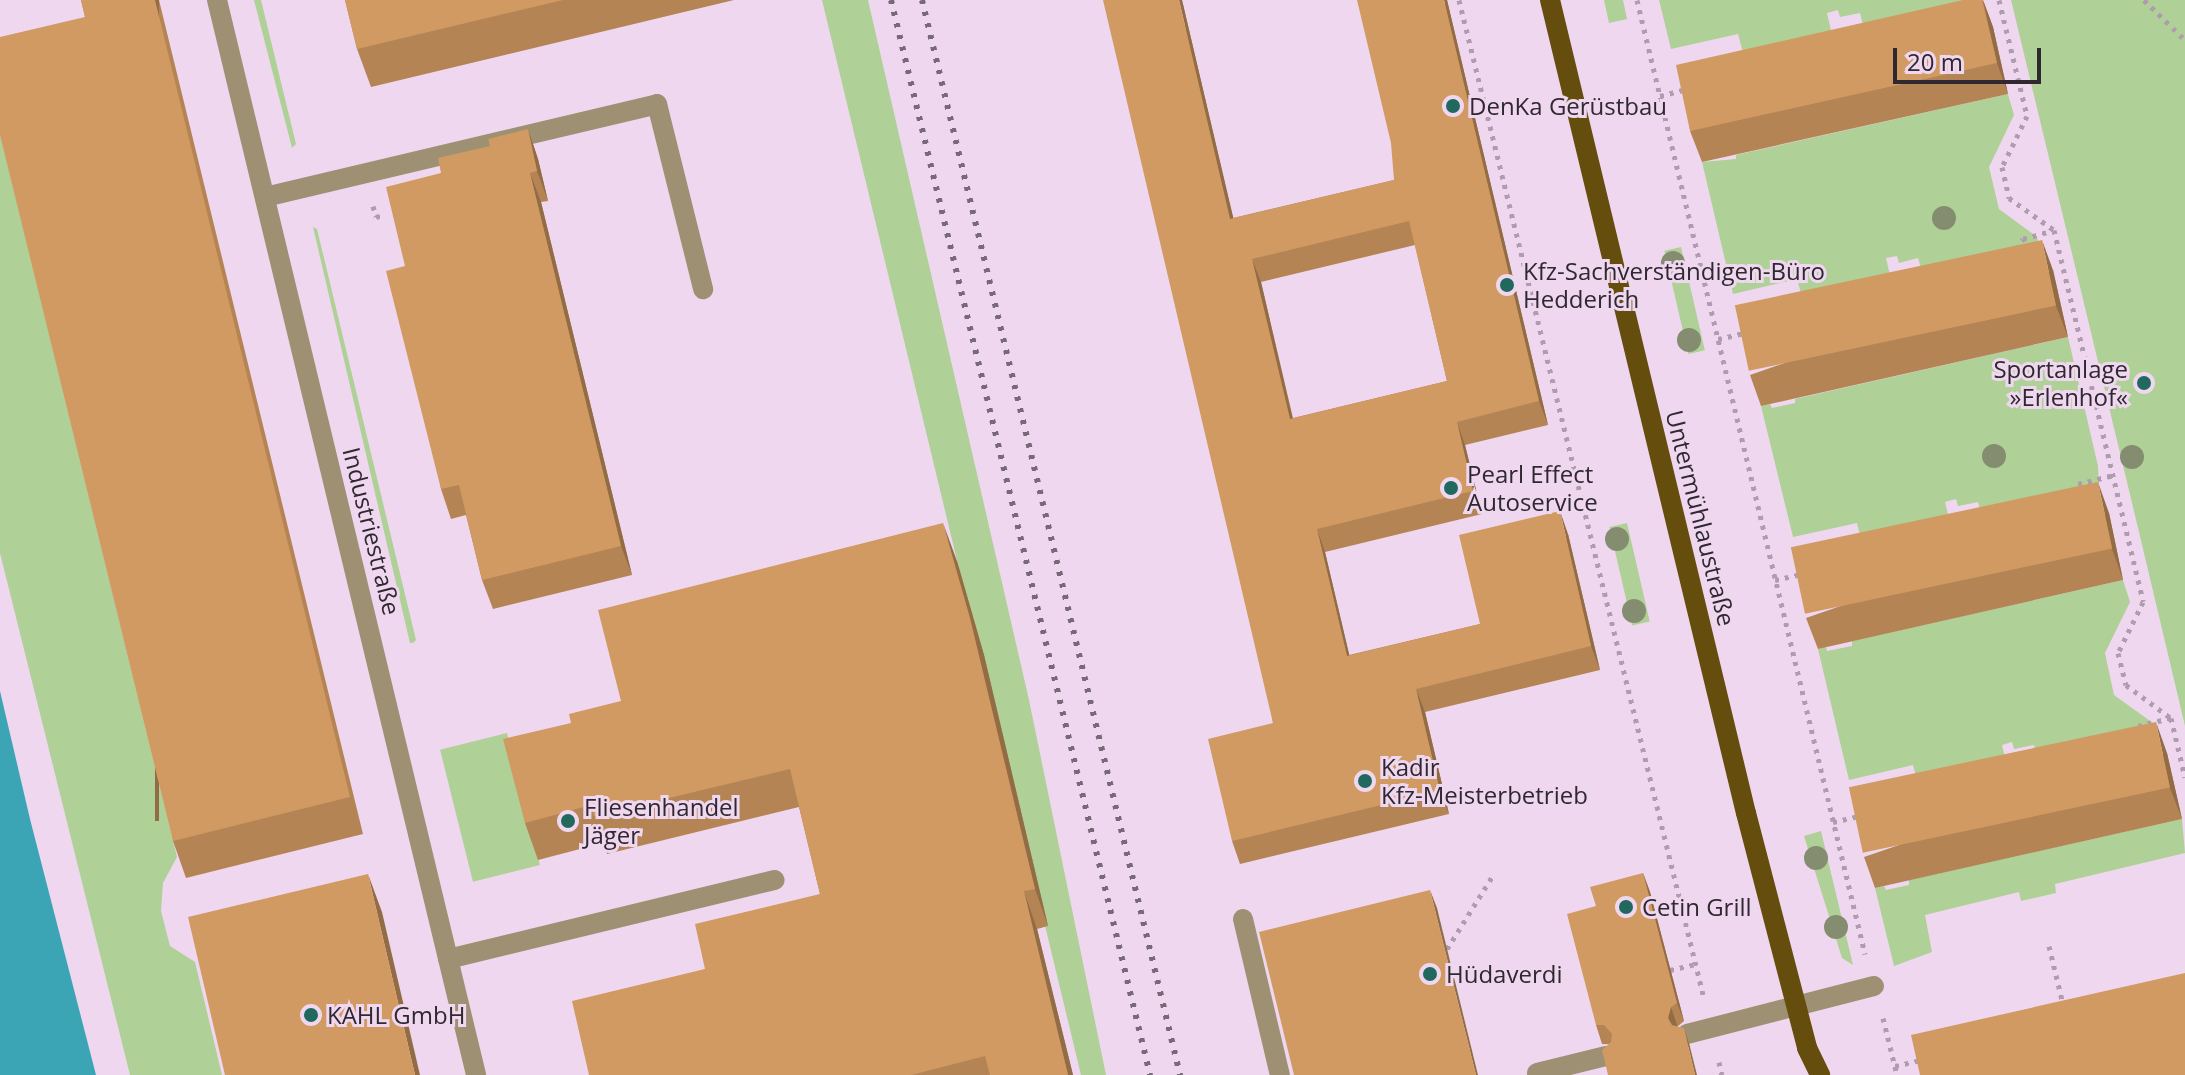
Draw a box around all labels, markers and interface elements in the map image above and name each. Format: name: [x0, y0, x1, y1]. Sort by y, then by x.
scale bar: [1897, 32, 2045, 82]
text: 20 m: [1907, 45, 1963, 78]
place label: DenKa Gerüstbau: [1469, 92, 1667, 120]
marker: DenKa Gerüstbau: [1444, 97, 1462, 115]
place label: Kfz-Sachverständigen-Büro Hedderich: [1523, 257, 1825, 313]
marker: Kfz-Sachverständigen-Büro Hedderich: [1498, 276, 1516, 294]
place label: Sportanlage »Erlenhof«: [1993, 355, 2128, 411]
marker: Sportanlage »Erlenhof«: [2135, 374, 2153, 392]
street label: Untermühlaustraße: [1660, 407, 1742, 629]
street label: Industriestraße: [337, 444, 407, 618]
place label: Pearl Effect Autoservice: [1467, 460, 1598, 516]
marker: Pearl Effect Autoservice: [1442, 479, 1460, 497]
place label: Kadir Kfz-Meisterbetrieb: [1381, 753, 1588, 809]
marker: Kadir Kfz-Meisterbetrieb: [1356, 772, 1374, 790]
place label: Fliesenhandel Jäger: [584, 793, 739, 849]
marker: Fliesenhandel Jäger: [559, 812, 577, 830]
place label: Cetin Grill: [1642, 893, 1752, 921]
marker: Cetin Grill: [1617, 898, 1635, 916]
place label: Hüdaverdi: [1446, 960, 1562, 988]
marker: Hüdaverdi: [1421, 965, 1439, 983]
place label: KAHL GmbH: [327, 1001, 465, 1029]
marker: KAHL GmbH: [302, 1006, 320, 1024]

